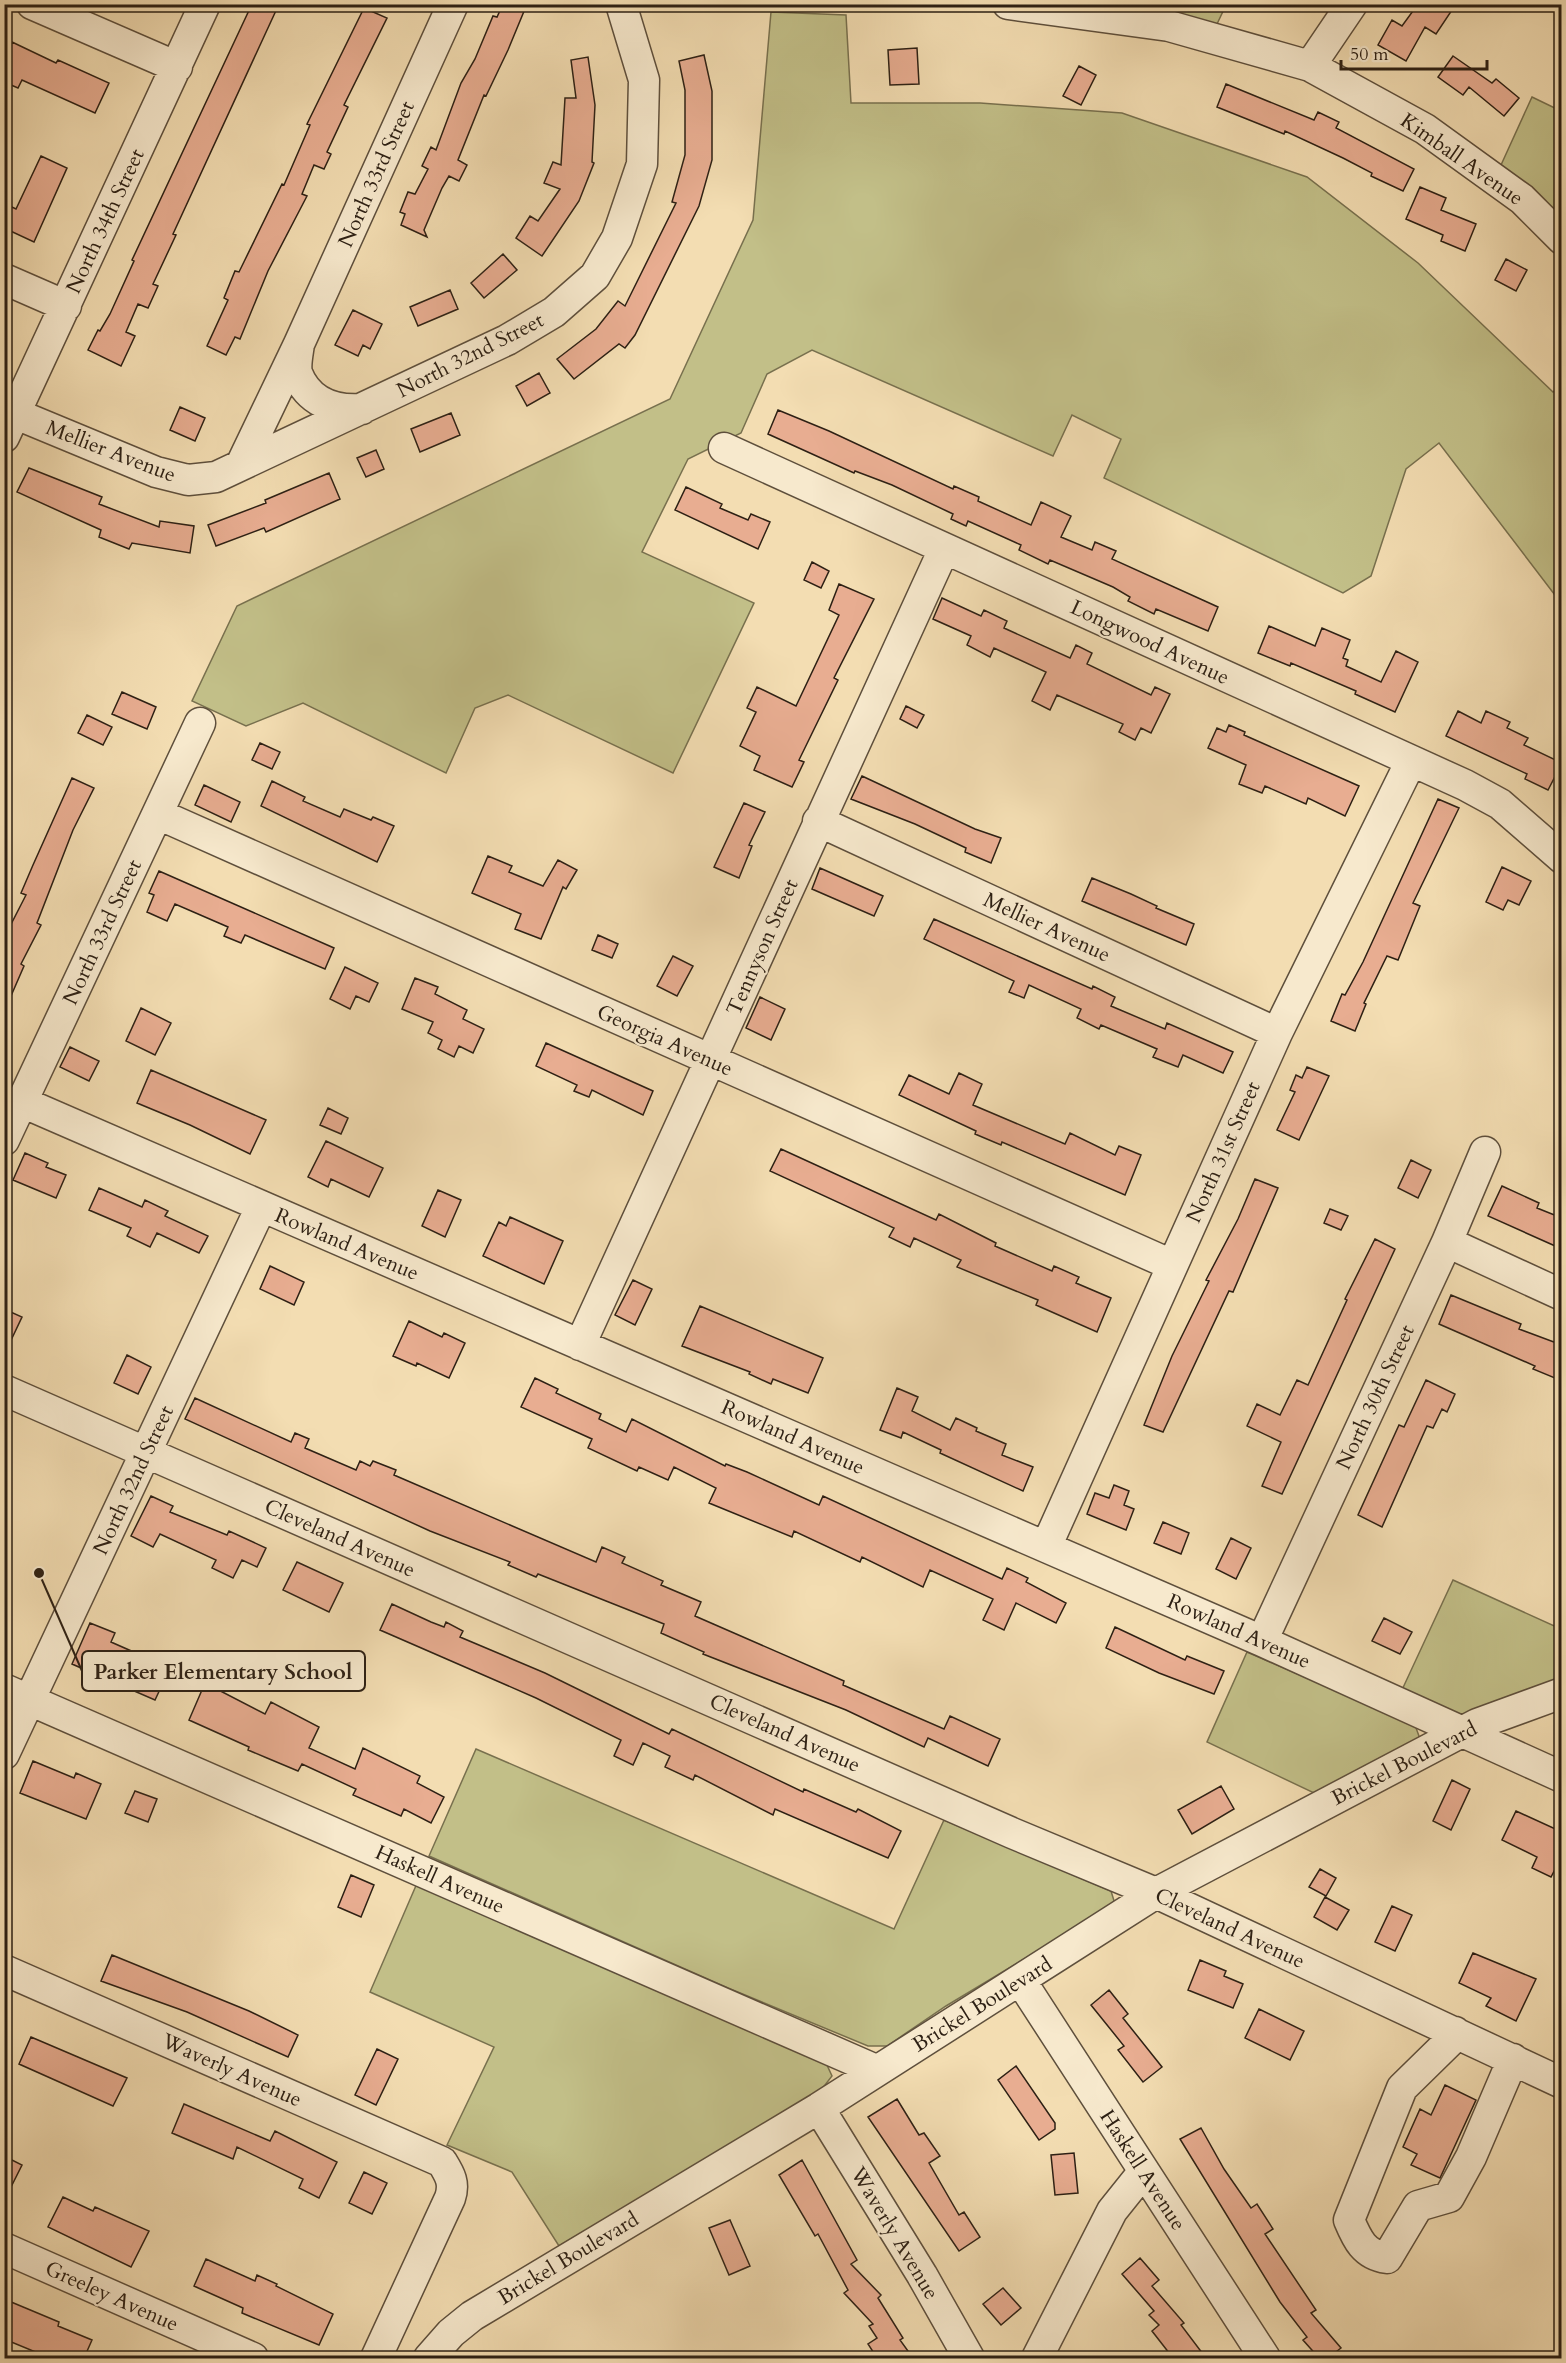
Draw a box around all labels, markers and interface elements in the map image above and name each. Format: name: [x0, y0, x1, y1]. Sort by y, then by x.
scale bar: [1341, 33, 1486, 71]
text: 50 m: [1350, 42, 1389, 67]
street label: North 33rd Street: [331, 96, 422, 252]
street label: Kimball Avenue: [1394, 106, 1529, 213]
street label: North 34th Street: [59, 144, 152, 298]
street label: North 32nd Street: [392, 306, 549, 405]
street label: Mellier Avenue: [42, 413, 180, 490]
street label: Longwood Avenue: [1066, 593, 1234, 692]
street label: North 33rd Street: [56, 855, 149, 1010]
street label: Tennyson Street: [719, 874, 806, 1020]
street label: Mellier Avenue: [979, 885, 1115, 970]
street label: Georgia Avenue: [592, 998, 737, 1083]
street label: North 31st Street: [1179, 1077, 1268, 1228]
street label: Rowland Avenue: [270, 1201, 423, 1288]
street label: North 30th Street: [1329, 1320, 1422, 1474]
street label: Rowland Avenue: [717, 1393, 869, 1482]
street label: North 32nd Street: [86, 1401, 181, 1560]
street label: Cleveland Avenue: [260, 1492, 420, 1585]
street label: Rowland Avenue: [1163, 1587, 1315, 1676]
callout: Parker Elementary School: [82, 1651, 365, 1691]
text: Parker Elementary School: [94, 1657, 353, 1687]
street label: Cleveland Avenue: [705, 1687, 865, 1780]
street label: Brickel Boulevard: [1326, 1714, 1482, 1813]
street label: Haskell Avenue: [370, 1838, 509, 1921]
street label: Cleveland Avenue: [1150, 1881, 1309, 1976]
street label: Brickel Boulevard: [907, 1950, 1058, 2059]
street label: Waverly Avenue: [156, 2026, 306, 2114]
street label: Haskell Avenue: [1093, 2104, 1193, 2236]
street label: Waverly Avenue: [843, 2161, 946, 2305]
street label: Brickel Boulevard: [492, 2205, 644, 2312]
street label: Greeley Avenue: [41, 2254, 183, 2339]

